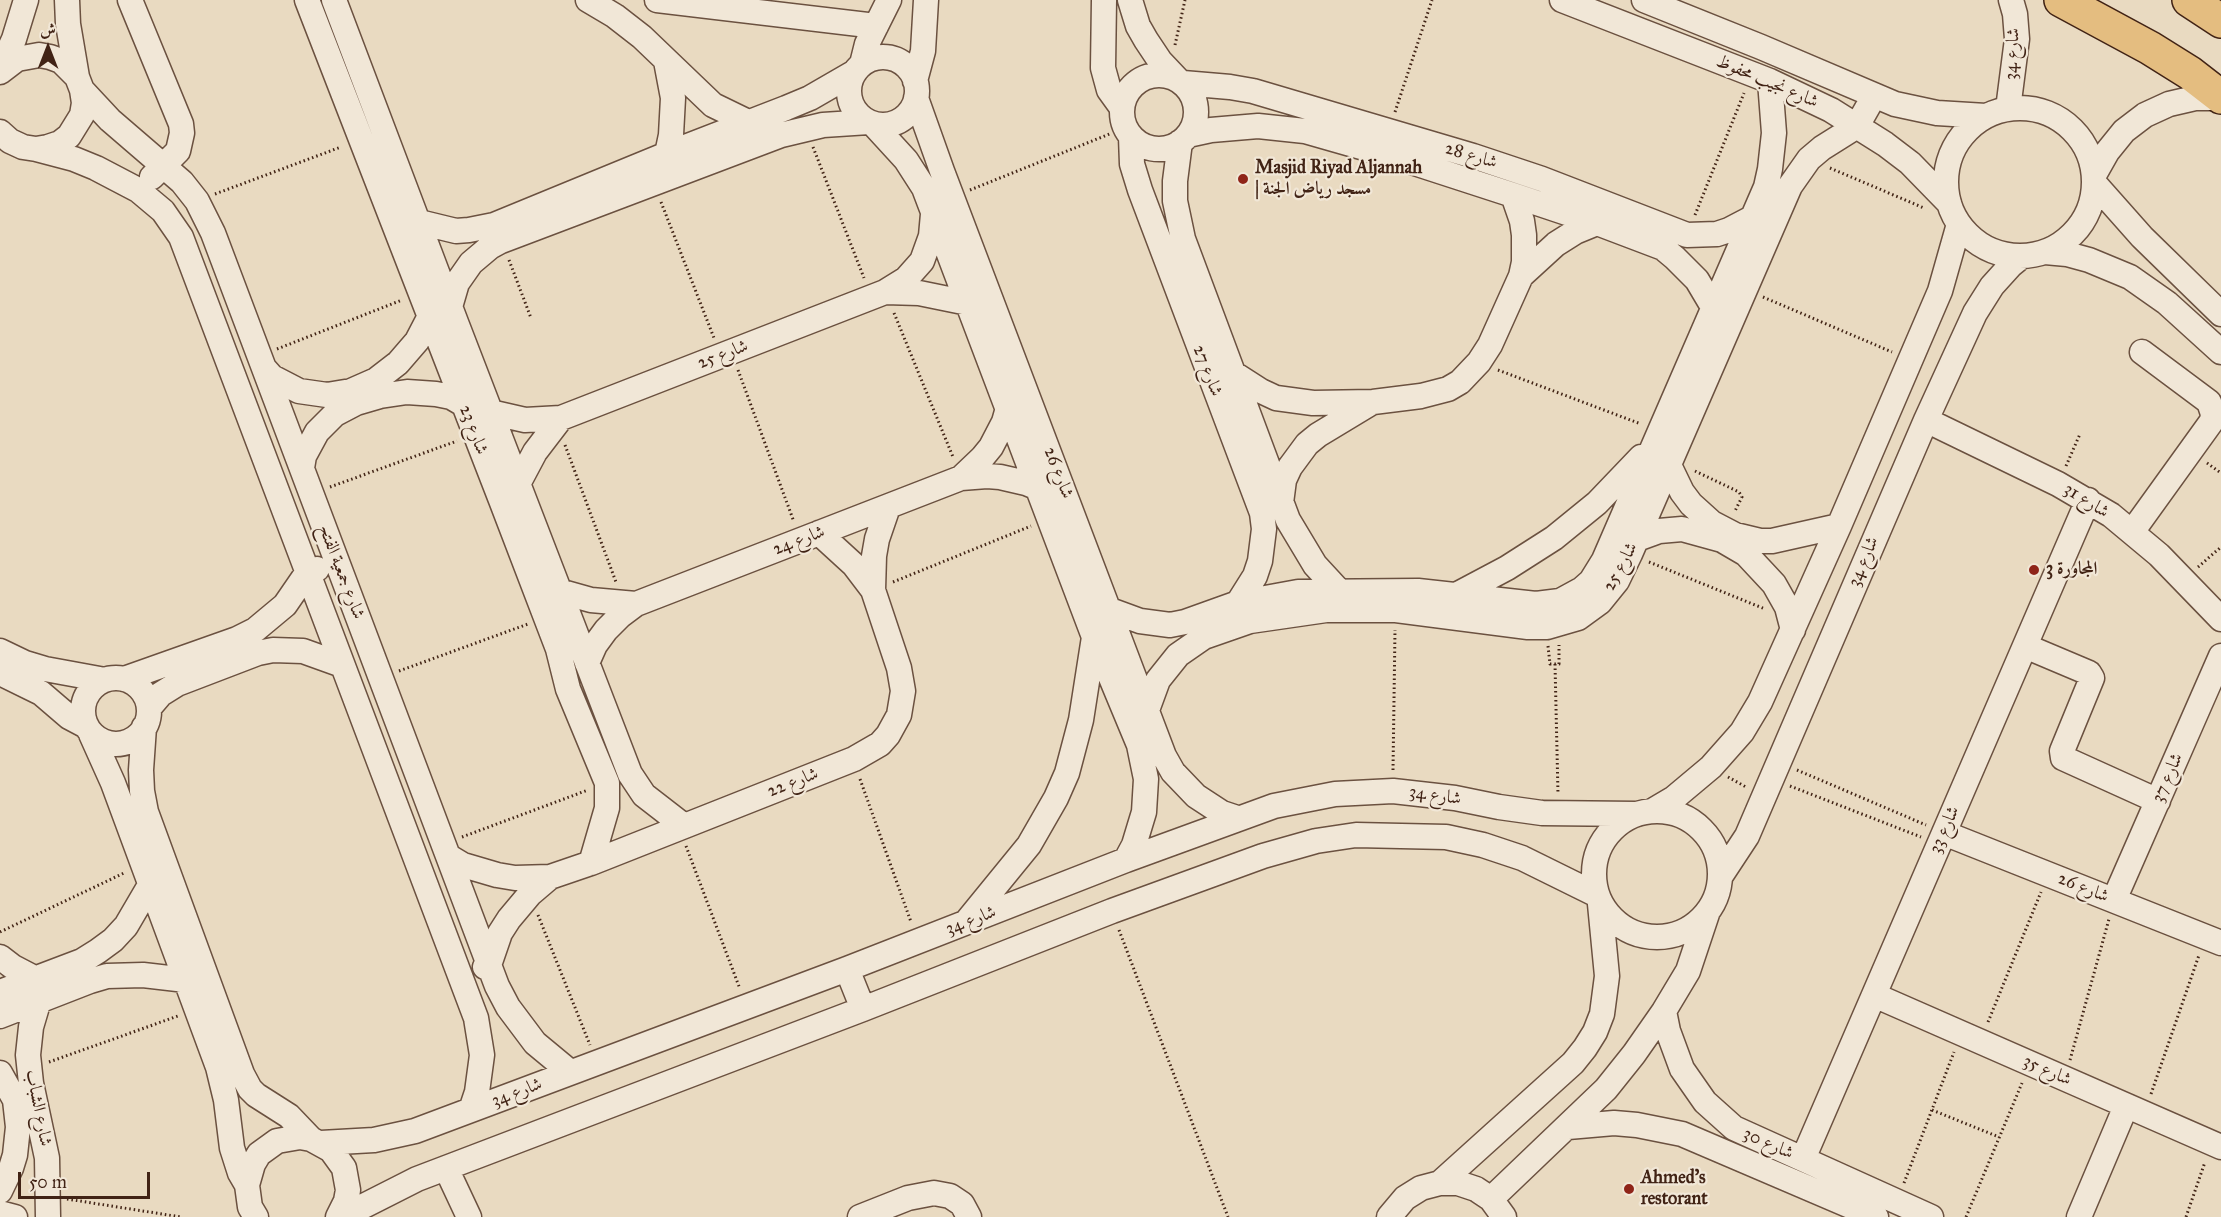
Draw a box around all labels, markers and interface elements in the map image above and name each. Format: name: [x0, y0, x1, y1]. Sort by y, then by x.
north arrow: [18, 18, 78, 78]
text: ش: [40, 20, 56, 39]
street label: شارع 34: [2001, 27, 2025, 81]
street label: شارع نجيب محفوظ: [1713, 51, 1821, 113]
street label: شارع 28: [1442, 138, 1500, 174]
place label: Masjid Riyad Aljannah | مسجد رياض الجنة: [1255, 158, 1422, 201]
marker: Masjid Riyad Aljannah | مسجد رياض الجنة: [1236, 172, 1250, 186]
street label: شارع 25: [695, 336, 751, 374]
street label: شارع 27: [1187, 342, 1227, 400]
street label: شارع 23: [454, 402, 492, 458]
street label: شارع 26: [1038, 444, 1078, 502]
street label: شارع 31: [2059, 479, 2113, 523]
street label: شارع 24: [770, 521, 828, 561]
street label: شارع جمعية الفتح: [313, 522, 369, 622]
street label: شارع 34: [1844, 534, 1884, 590]
street label: شارع 25: [1599, 539, 1643, 595]
place label: المجاورة 3: [2046, 559, 2098, 581]
marker: المجاورة 3: [2027, 563, 2041, 577]
street label: شارع 37: [2148, 750, 2188, 806]
street label: شارع 22: [764, 763, 822, 803]
street label: شارع 34: [1408, 782, 1462, 810]
street label: شارع 33: [1925, 803, 1965, 857]
street label: شارع 26: [2054, 868, 2112, 908]
street label: شارع 34: [943, 902, 999, 940]
street label: شارع 35: [2019, 1051, 2075, 1091]
street label: شارع الشباب: [20, 1068, 56, 1148]
street label: شارع 34: [489, 1074, 545, 1112]
street label: شارع 30: [1739, 1123, 1797, 1165]
scale bar: [21, 1160, 153, 1198]
place label: Ahmed's restorant: [1641, 1168, 1708, 1210]
text: 50 m: [29, 1171, 67, 1193]
marker: Ahmed's restorant: [1622, 1182, 1636, 1196]

